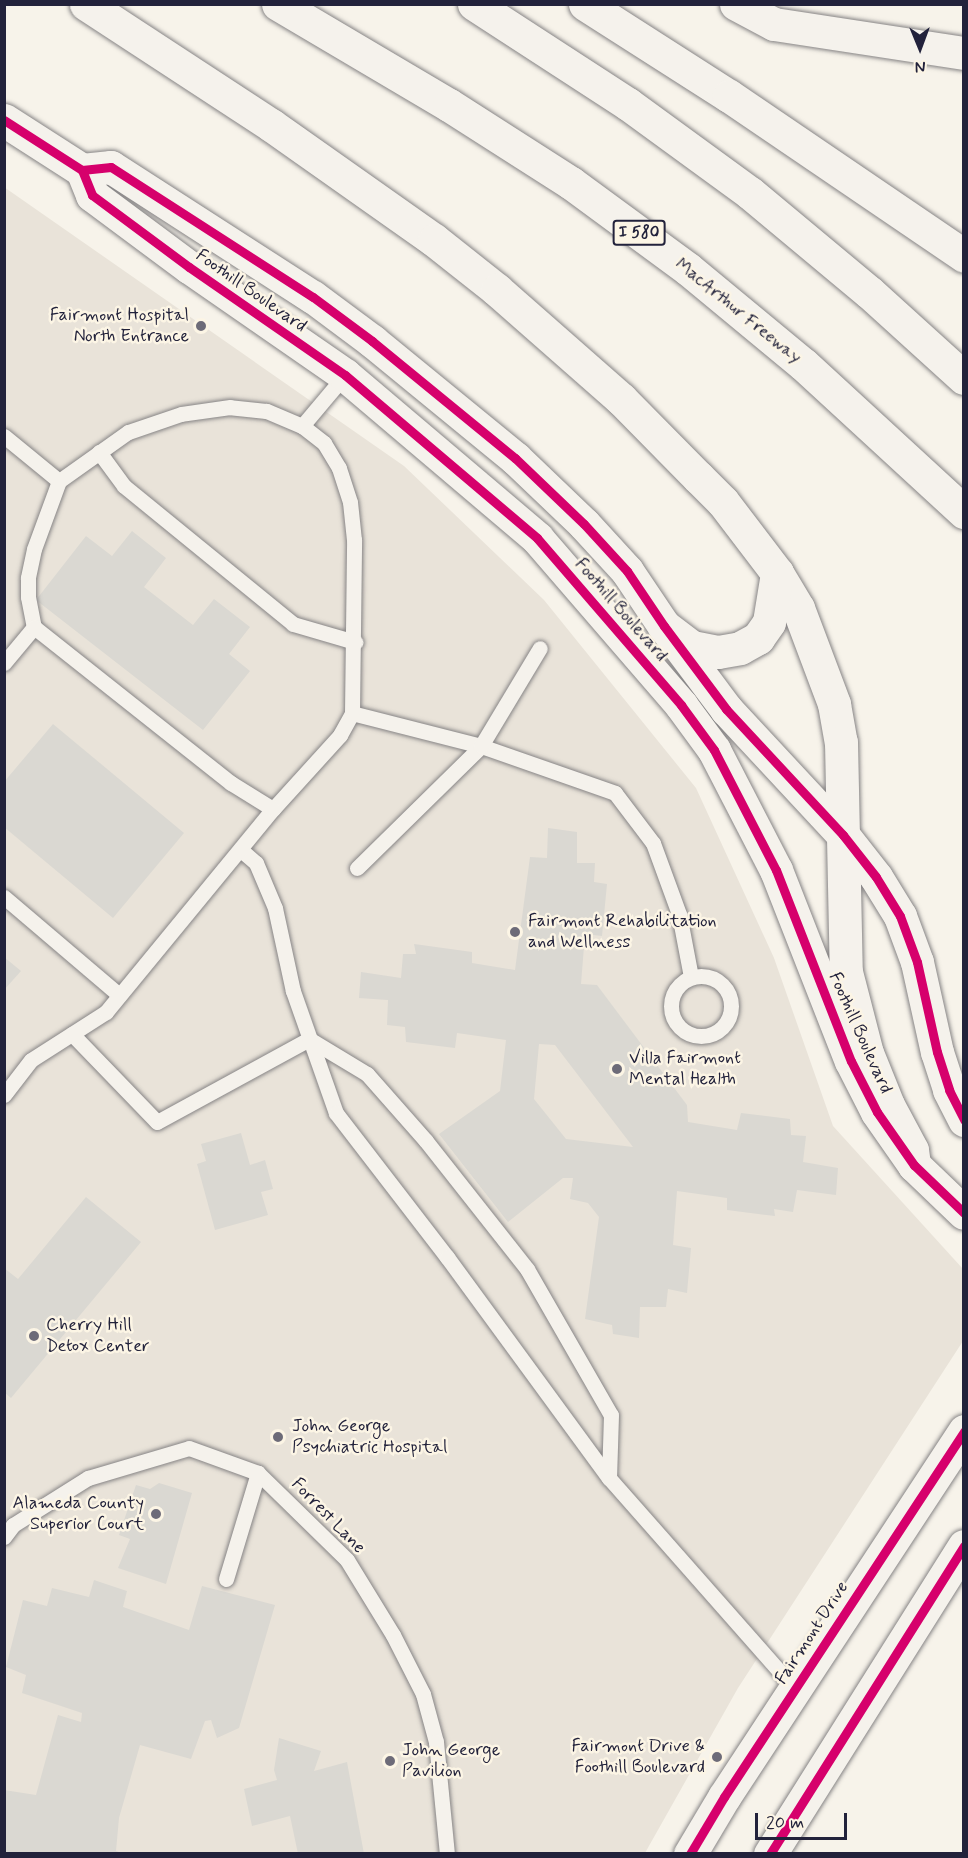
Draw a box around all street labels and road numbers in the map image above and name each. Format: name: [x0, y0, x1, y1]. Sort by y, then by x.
road number: I 580: [612, 220, 666, 246]
street label: Foothill Boulevard: [192, 245, 310, 337]
street label: MacArthur Freeway: [671, 254, 805, 368]
street label: Foothill Boulevard: [571, 554, 671, 666]
street label: Foothill Boulevard: [824, 970, 896, 1096]
street label: Forrest Lane: [287, 1474, 369, 1558]
street label: Fairmont Drive: [771, 1578, 853, 1688]

